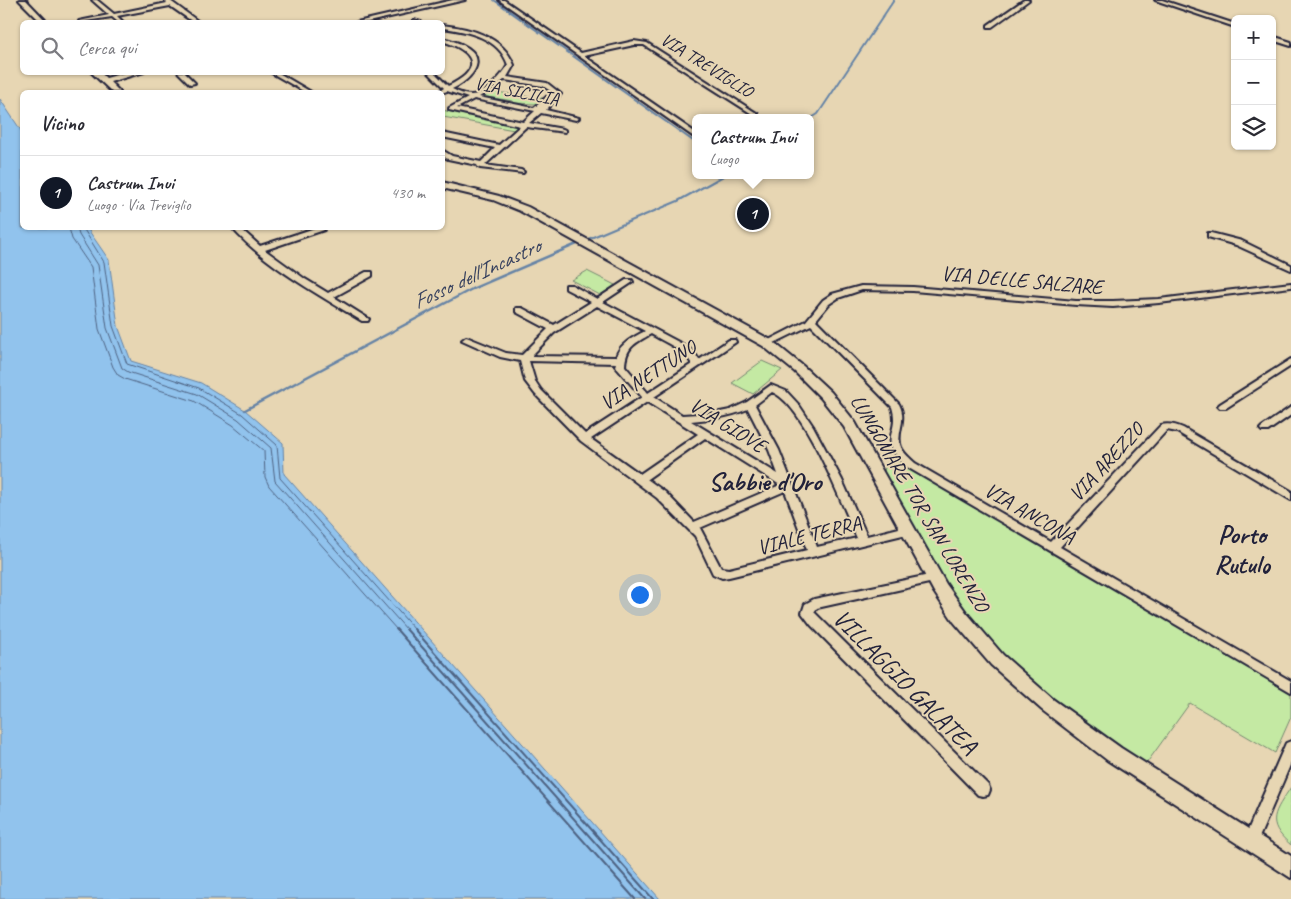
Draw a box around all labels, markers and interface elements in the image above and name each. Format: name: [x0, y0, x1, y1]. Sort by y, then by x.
map controls: [1231, 15, 1276, 150]
button: +: [1231, 15, 1276, 60]
search box: [20, 20, 445, 75]
street label: VIA TREVIGLIO: [657, 28, 759, 103]
icon: search: [38, 34, 66, 62]
text: Cerca qui: [78, 36, 137, 60]
button: −: [1231, 60, 1276, 105]
street label: VIA SICILIA: [473, 72, 562, 110]
button: layers: [1231, 105, 1276, 150]
text: Vicino: [40, 110, 83, 136]
popup: [692, 114, 814, 179]
text: Castrum Inui: [709, 125, 797, 149]
text: Luogo: [709, 149, 739, 169]
text: Castrum Inui: [87, 171, 174, 195]
text: 1: [52, 183, 60, 203]
text: 430 m: [391, 183, 425, 203]
text: Luogo · Via Treviglio: [87, 195, 191, 215]
pin: 1: [737, 195, 769, 233]
water label: Fosso dell'Incastro: [408, 230, 548, 316]
street label: VIA DELLE SALZARE: [940, 260, 1107, 300]
street label: VIA NETTUNO: [595, 333, 703, 416]
street label: LUNGOMARE TOR SAN LORENZO: [845, 390, 997, 618]
street label: VIA GIOVE: [685, 391, 773, 460]
street label: VIA AREZZO: [1063, 415, 1151, 507]
district label: Sabbie d'Oro: [709, 465, 823, 498]
street label: VIA ANCONA: [980, 477, 1080, 550]
street label: VIALE TERRA: [754, 509, 864, 560]
district label: Porto Rutulo: [1214, 518, 1271, 581]
your location: [627, 582, 653, 608]
street label: VILLAGGIO GALATEA: [826, 602, 985, 761]

